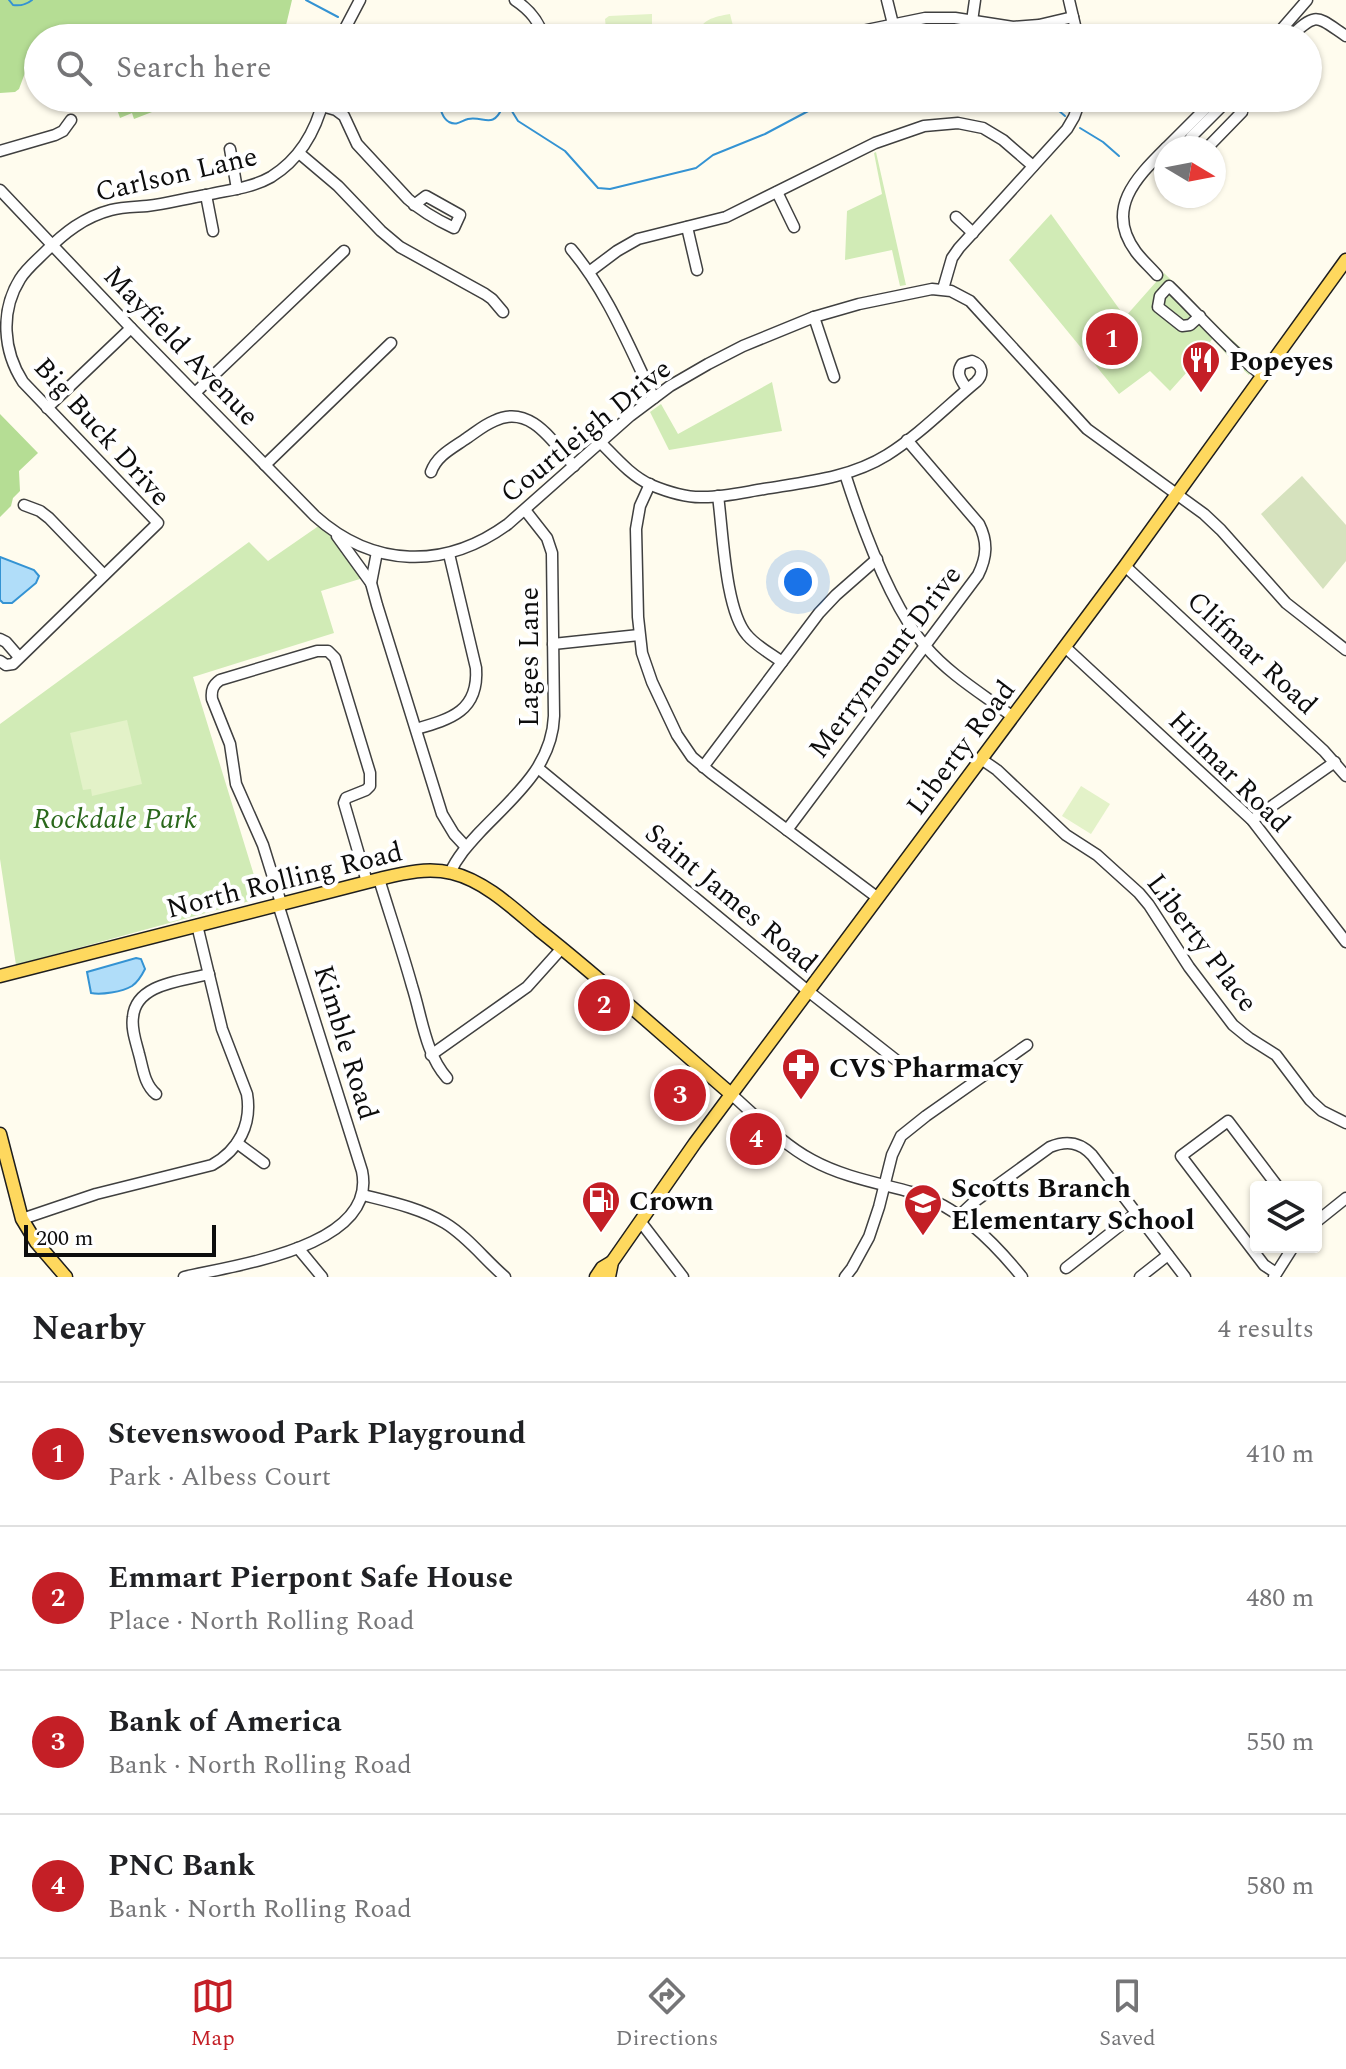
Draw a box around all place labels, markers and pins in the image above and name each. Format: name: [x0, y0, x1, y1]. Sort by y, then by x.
pin: 1: [1086, 309, 1138, 369]
restaurant icon: Popeyes: [1180, 339, 1222, 394]
place label: Popeyes: [1229, 340, 1334, 383]
pin: 2: [578, 975, 630, 1035]
pharmacy icon: CVS Pharmacy: [780, 1046, 822, 1101]
place label: CVS Pharmacy: [829, 1047, 1024, 1090]
pin: 3: [654, 1065, 706, 1125]
pin: 4: [730, 1109, 782, 1169]
place label: Scotts Branch Elementary School: [951, 1167, 1195, 1242]
fuel station icon: Crown: [580, 1179, 622, 1234]
place label: Crown: [629, 1180, 714, 1223]
school or university icon: Scotts Branch Elementary School: [902, 1182, 944, 1237]

